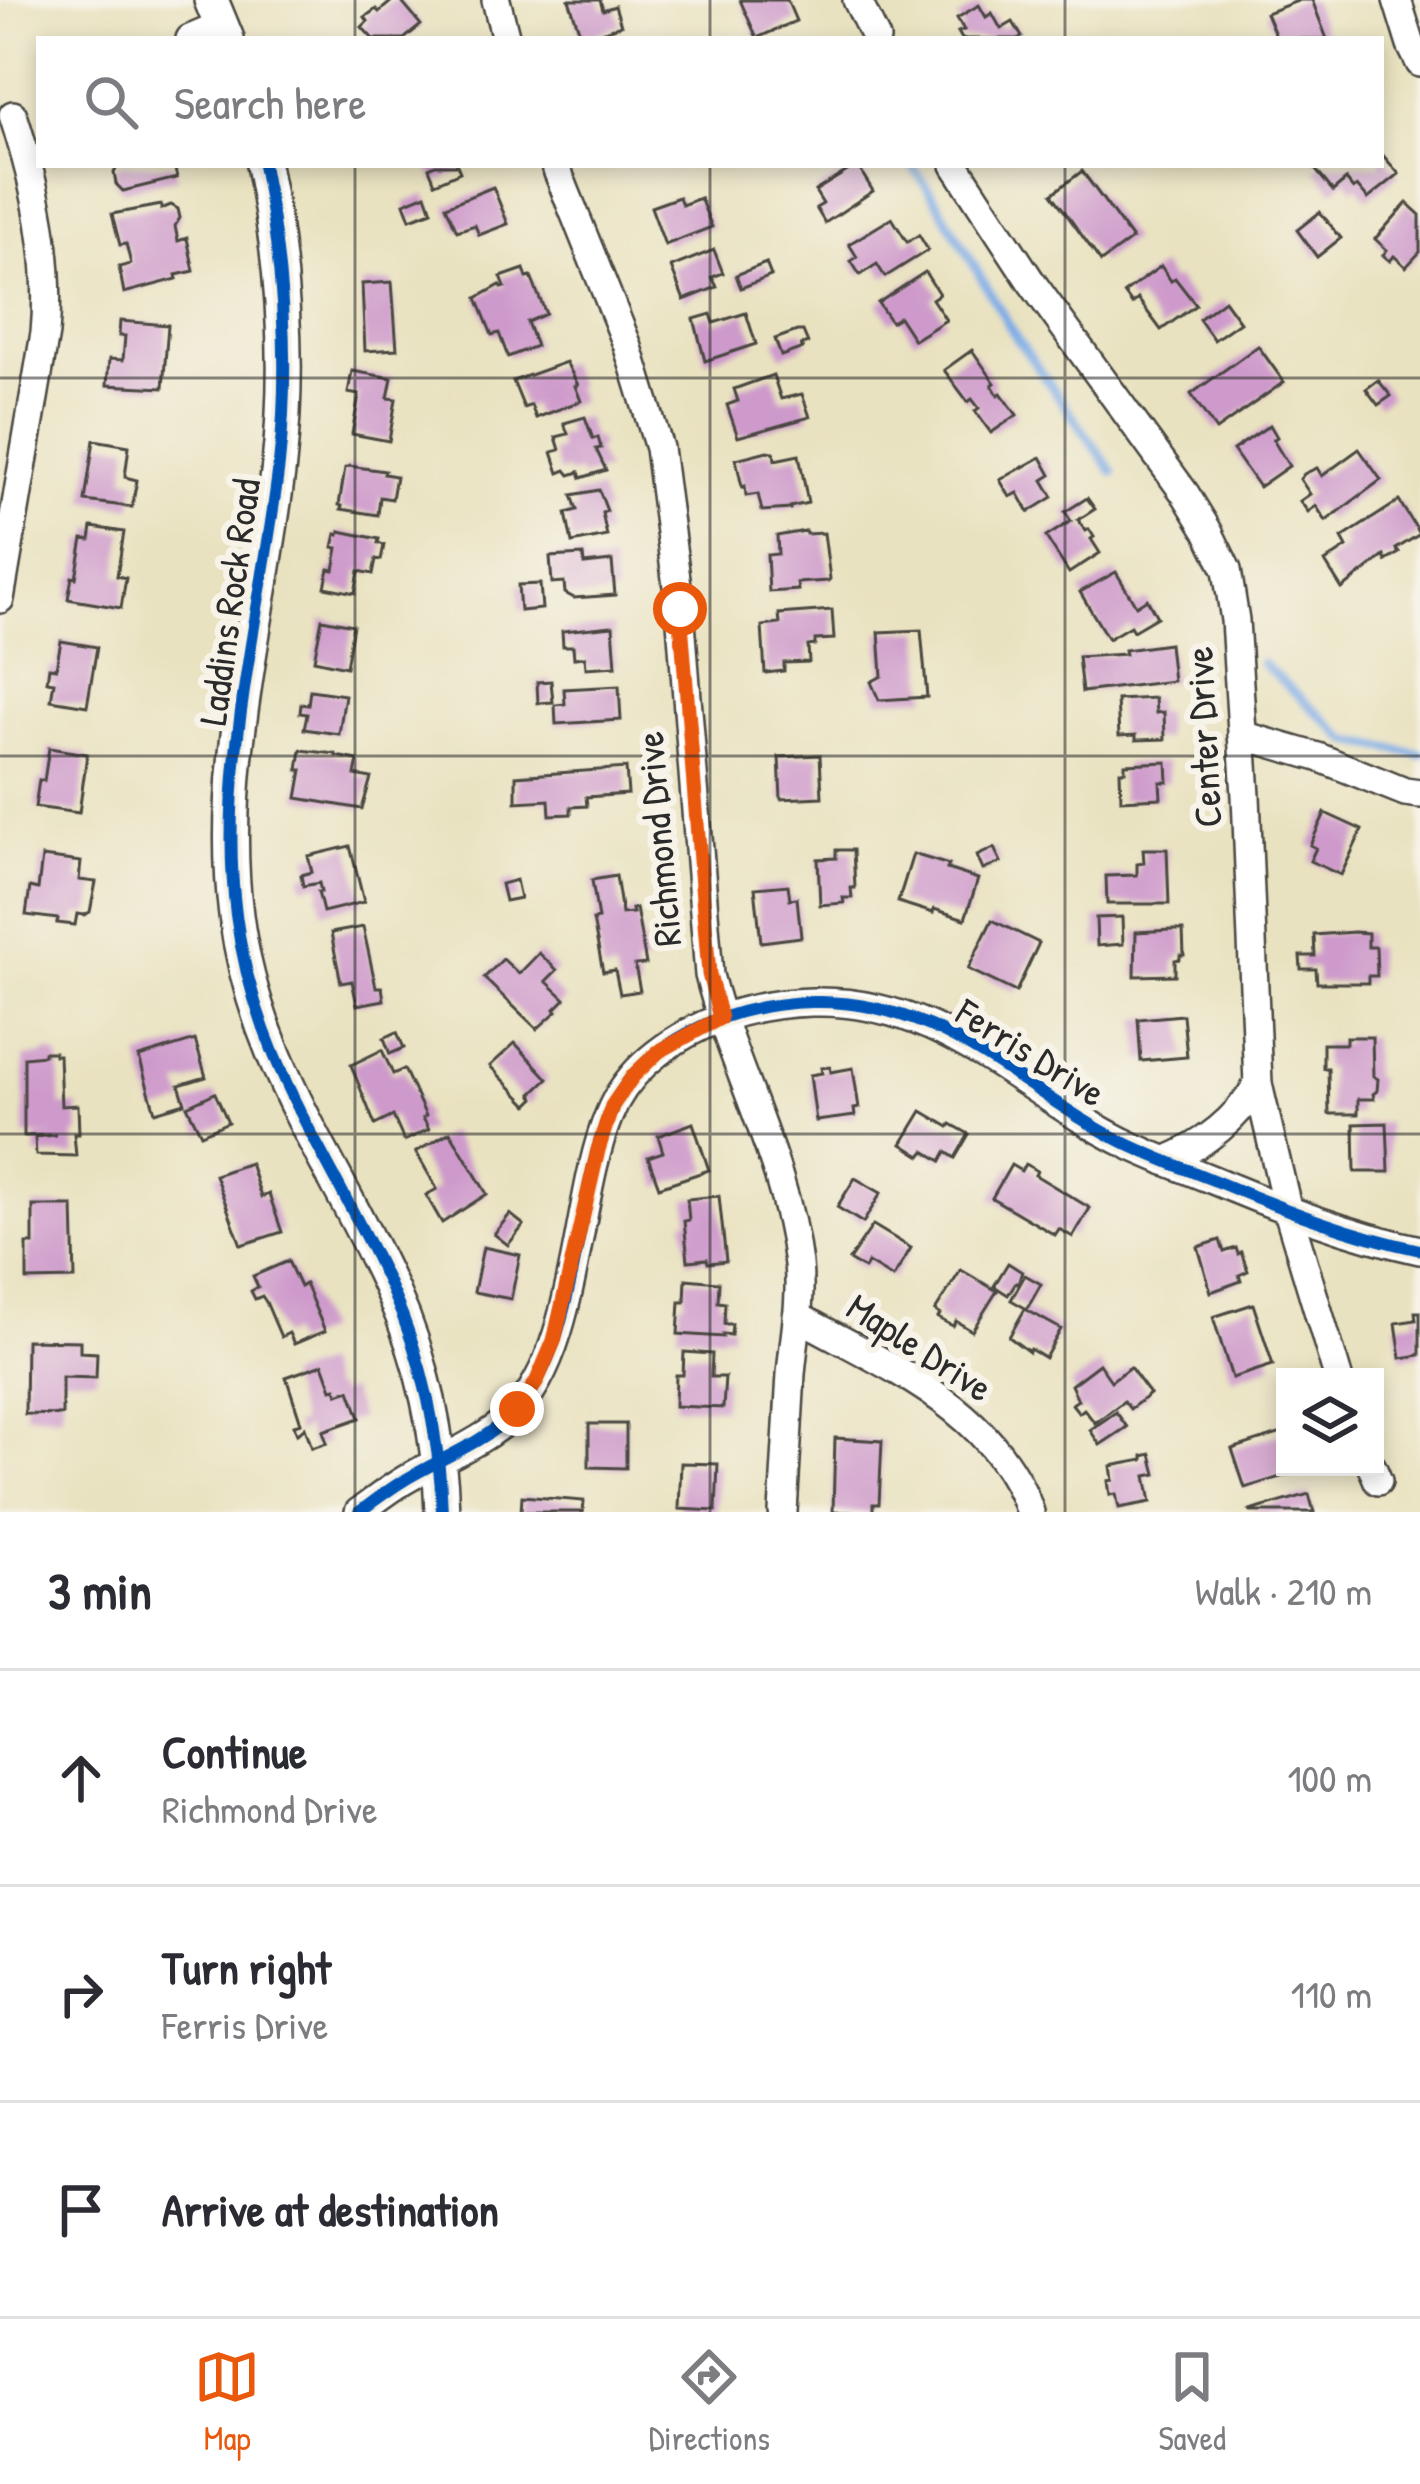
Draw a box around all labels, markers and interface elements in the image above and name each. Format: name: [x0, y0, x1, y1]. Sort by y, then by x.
search box: [36, 36, 1384, 168]
icon: search: [78, 69, 144, 135]
text: Search here: [174, 72, 366, 133]
street label: Laddins Rock Road: [185, 475, 272, 729]
route start: [653, 582, 707, 636]
street label: Center Drive: [1171, 645, 1234, 829]
street label: Richmond Drive: [622, 729, 693, 949]
street label: Ferris Drive: [946, 985, 1116, 1118]
street label: Maple Drive: [837, 1280, 1003, 1413]
map controls: [1276, 1368, 1384, 1476]
button: layers: [1276, 1368, 1384, 1476]
route end: [490, 1382, 544, 1436]
text: 3 min: [48, 1556, 152, 1625]
text: Walk · 210 m: [1195, 1564, 1372, 1617]
text: Continue: [162, 1721, 307, 1782]
icon: ahead: [48, 1745, 114, 1811]
text: 100 m: [1287, 1751, 1372, 1804]
text: Richmond Drive: [162, 1782, 377, 1835]
text: Turn right: [162, 1937, 331, 1998]
icon: right: [48, 1961, 114, 2027]
text: 110 m: [1291, 1967, 1372, 2020]
text: Ferris Drive: [162, 1998, 328, 2051]
icon: arrive: [48, 2177, 114, 2243]
text: Arrive at destination: [162, 2179, 499, 2240]
tab: Map: [194, 2344, 260, 2460]
tab: Directions: [649, 2344, 770, 2460]
tab: Saved: [1158, 2344, 1226, 2460]

